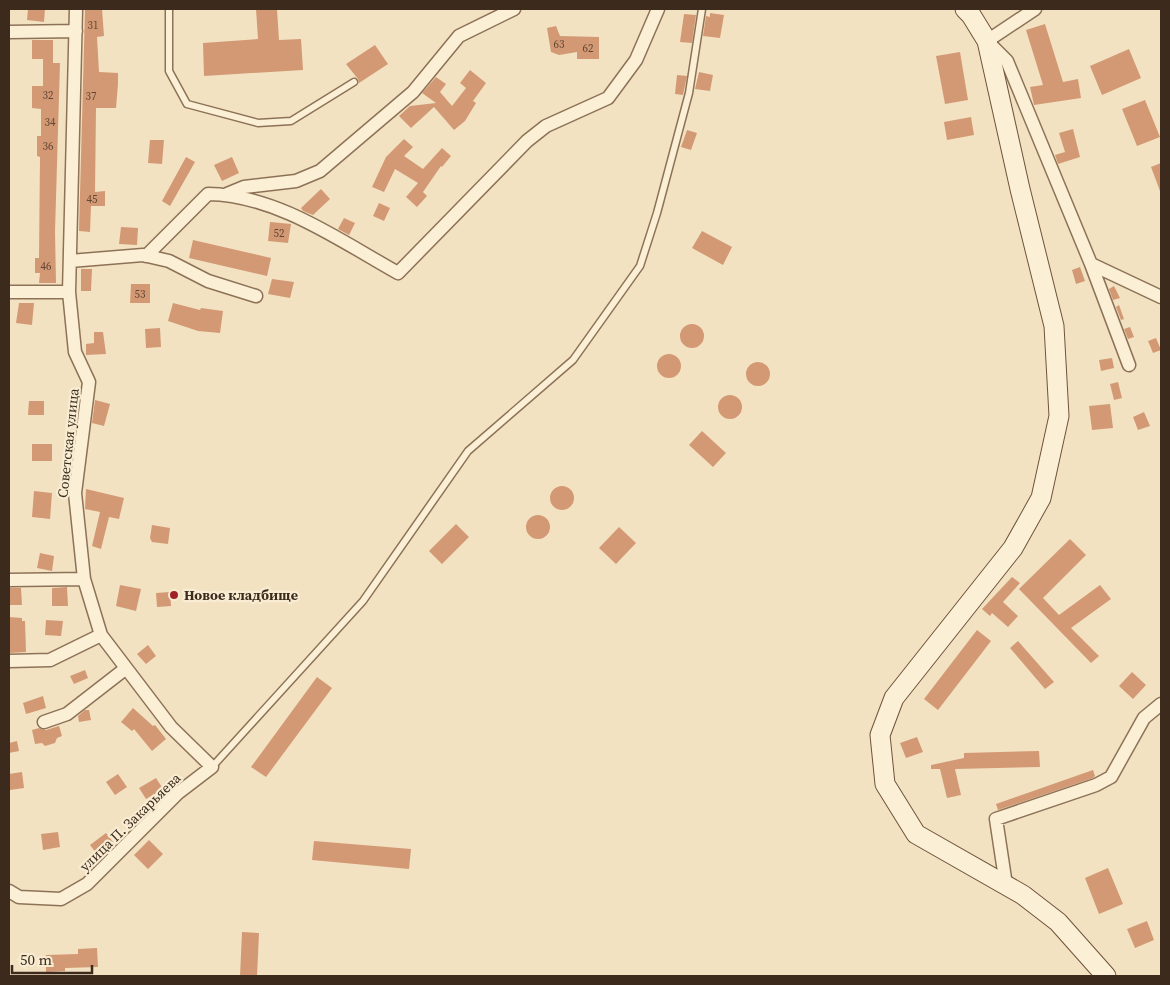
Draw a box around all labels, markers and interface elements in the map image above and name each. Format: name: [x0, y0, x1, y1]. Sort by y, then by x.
house number: 31: [88, 18, 99, 33]
house number: 63: [554, 37, 565, 52]
house number: 62: [583, 41, 594, 56]
house number: 32: [43, 88, 54, 103]
house number: 37: [86, 89, 97, 104]
house number: 34: [45, 115, 56, 130]
house number: 36: [43, 139, 54, 154]
house number: 45: [87, 192, 98, 207]
house number: 52: [274, 226, 285, 241]
house number: 46: [41, 259, 52, 274]
house number: 53: [135, 287, 146, 302]
street label: Советская улица: [52, 386, 84, 499]
place label: Новое кладбище: [184, 585, 298, 605]
marker: Новое кладбище: [168, 589, 180, 601]
street label: улица П. Закарьяева: [75, 768, 186, 876]
scale bar: [12, 942, 92, 974]
text: 50 m: [20, 949, 52, 970]

